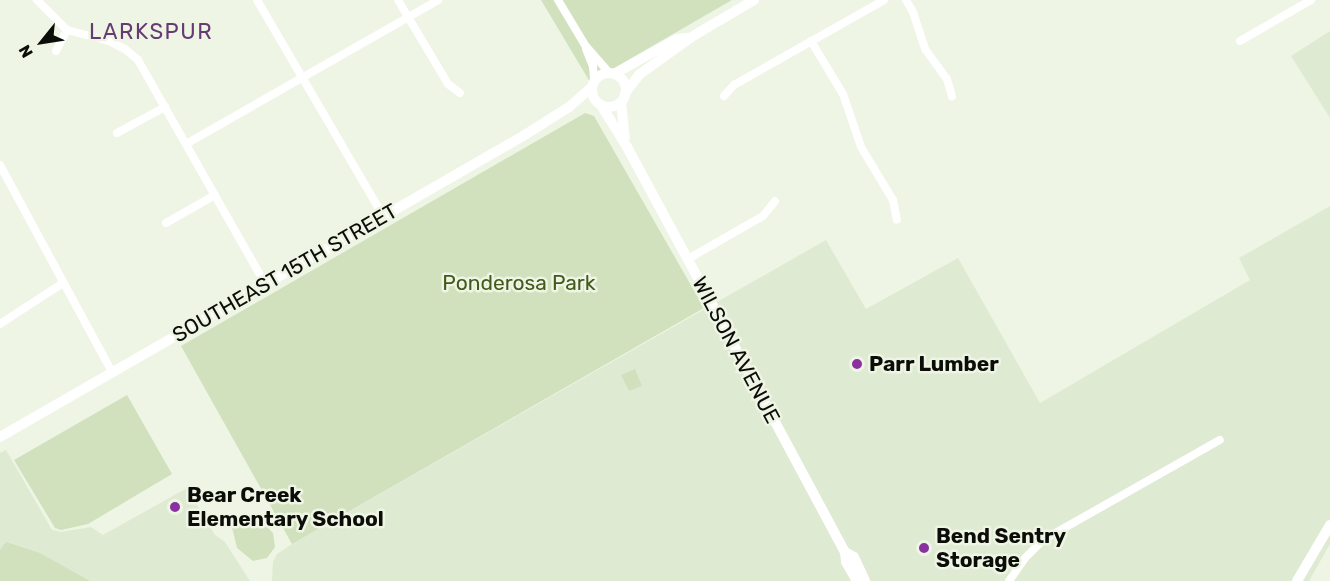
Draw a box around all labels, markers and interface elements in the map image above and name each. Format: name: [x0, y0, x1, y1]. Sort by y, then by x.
north arrow: [12, 12, 72, 72]
district label: LARKSPUR: [89, 19, 213, 45]
text: N: [15, 42, 37, 61]
street label: SOUTHEAST 15TH STREET: [168, 198, 402, 348]
park label: Ponderosa Park: [442, 270, 596, 296]
street label: WILSON AVENUE: [687, 272, 785, 428]
place label: Parr Lumber: [869, 351, 999, 377]
marker: Parr Lumber: [850, 357, 864, 371]
place label: Bear Creek Elementary School: [187, 482, 384, 532]
marker: Bear Creek Elementary School: [168, 500, 182, 514]
place label: Bend Sentry Storage: [936, 523, 1066, 573]
marker: Bend Sentry Storage: [917, 541, 931, 555]

